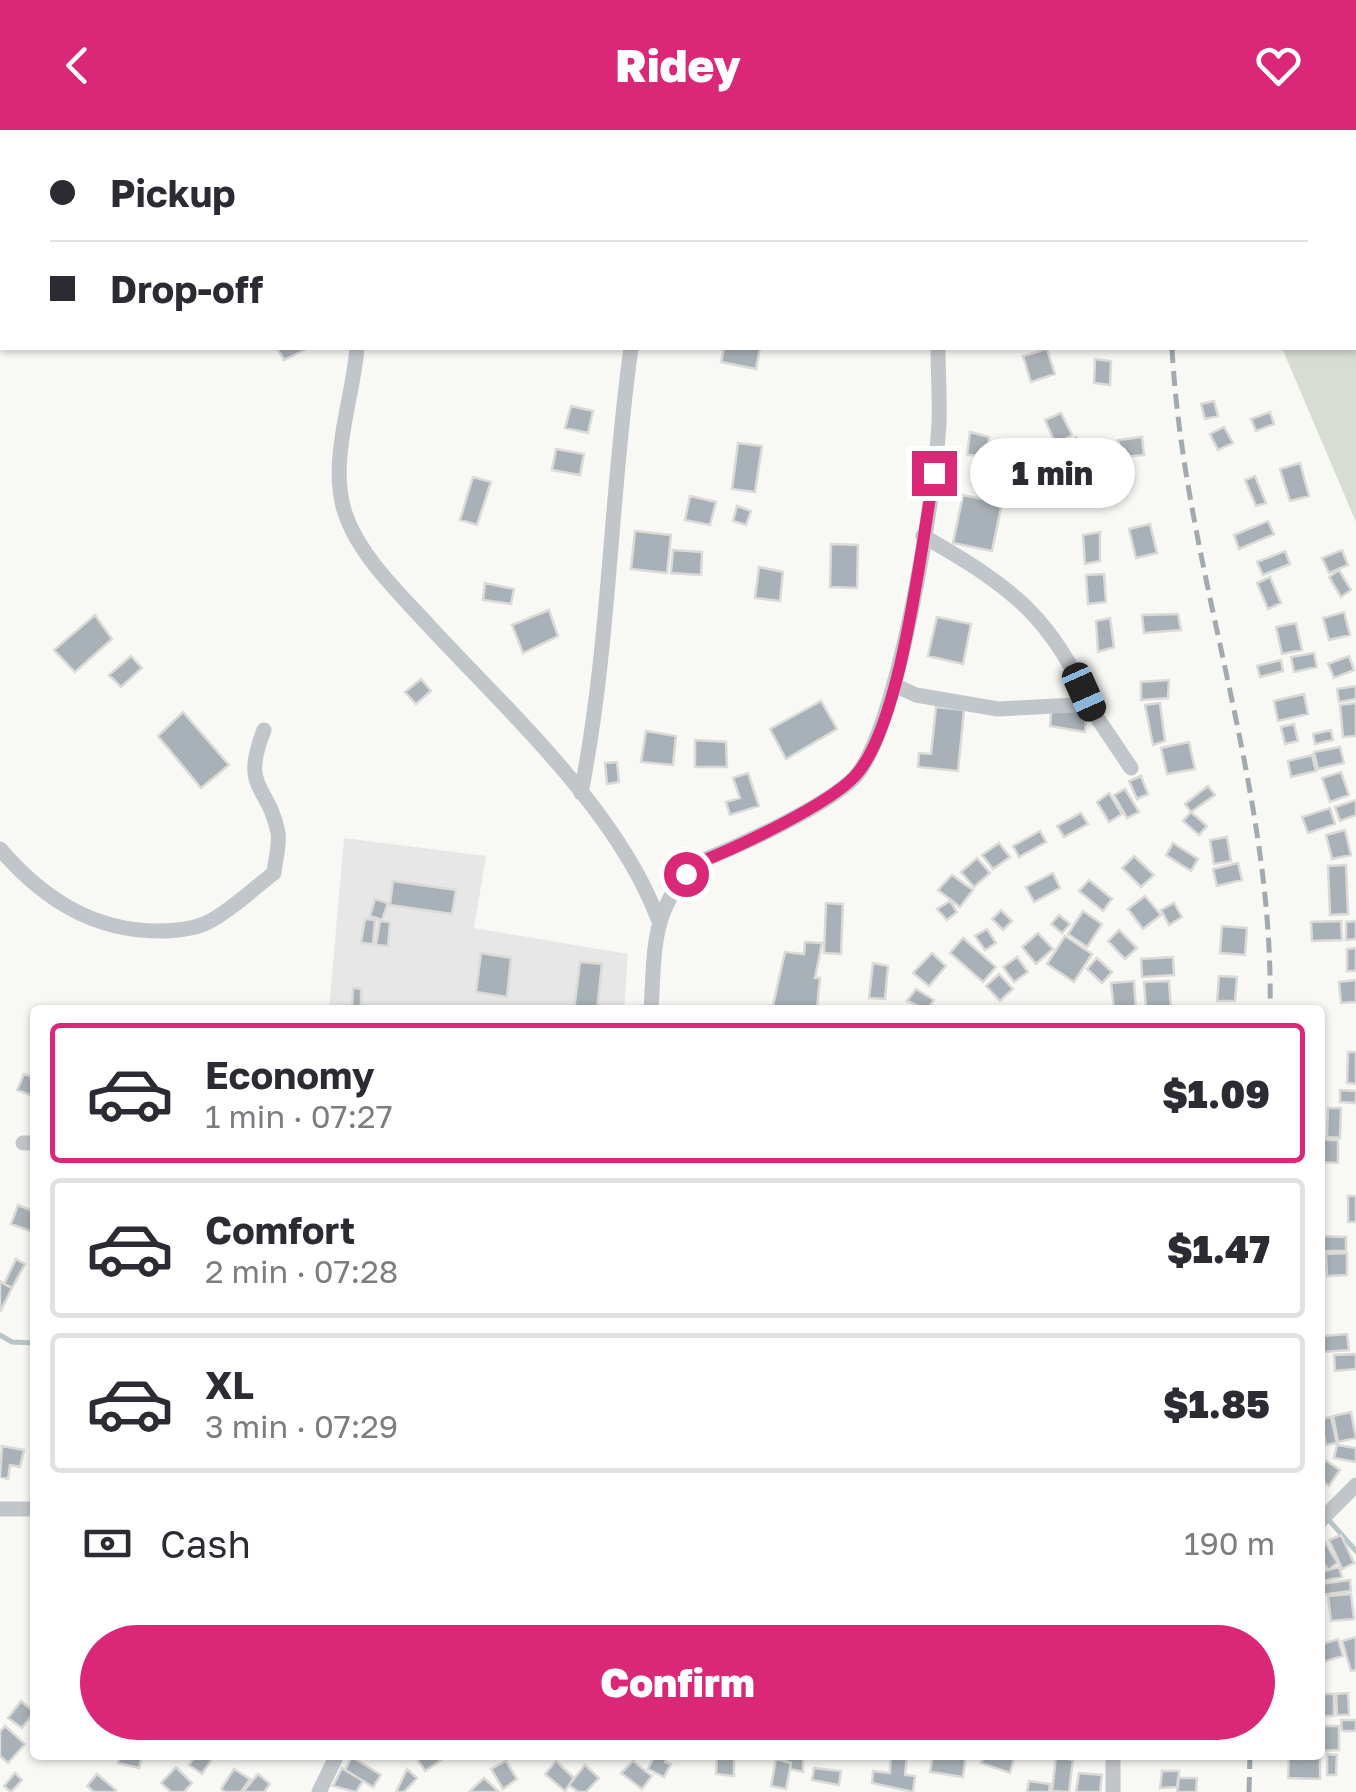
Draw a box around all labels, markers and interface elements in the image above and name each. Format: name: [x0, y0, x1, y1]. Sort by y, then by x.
icon: back: [50, 38, 105, 93]
text: Ridey: [615, 38, 741, 92]
icon: heart: [1251, 38, 1306, 93]
text: Pickup: [110, 170, 236, 215]
text: Drop-off: [110, 266, 263, 311]
callout: 1 min: [969, 438, 1134, 508]
route end: [912, 451, 957, 496]
text: 1 min: [1012, 454, 1093, 492]
car: [1058, 658, 1110, 726]
route start: [664, 852, 709, 897]
icon: car: [85, 1048, 175, 1138]
text: Economy: [205, 1052, 374, 1097]
text: $1.09: [1162, 1071, 1270, 1116]
text: 1 min · 07:27: [205, 1097, 393, 1135]
icon: car: [85, 1203, 175, 1293]
text: Comfort: [205, 1207, 355, 1252]
text: $1.47: [1167, 1226, 1270, 1271]
text: 2 min · 07:28: [205, 1252, 398, 1290]
icon: car: [85, 1358, 175, 1448]
text: XL: [205, 1362, 254, 1407]
text: $1.85: [1163, 1381, 1270, 1426]
text: 3 min · 07:29: [205, 1407, 398, 1445]
icon: cash: [80, 1516, 135, 1571]
text: Cash: [160, 1521, 251, 1566]
text: 190 m: [1184, 1524, 1275, 1562]
button: Confirm: [80, 1625, 1275, 1740]

